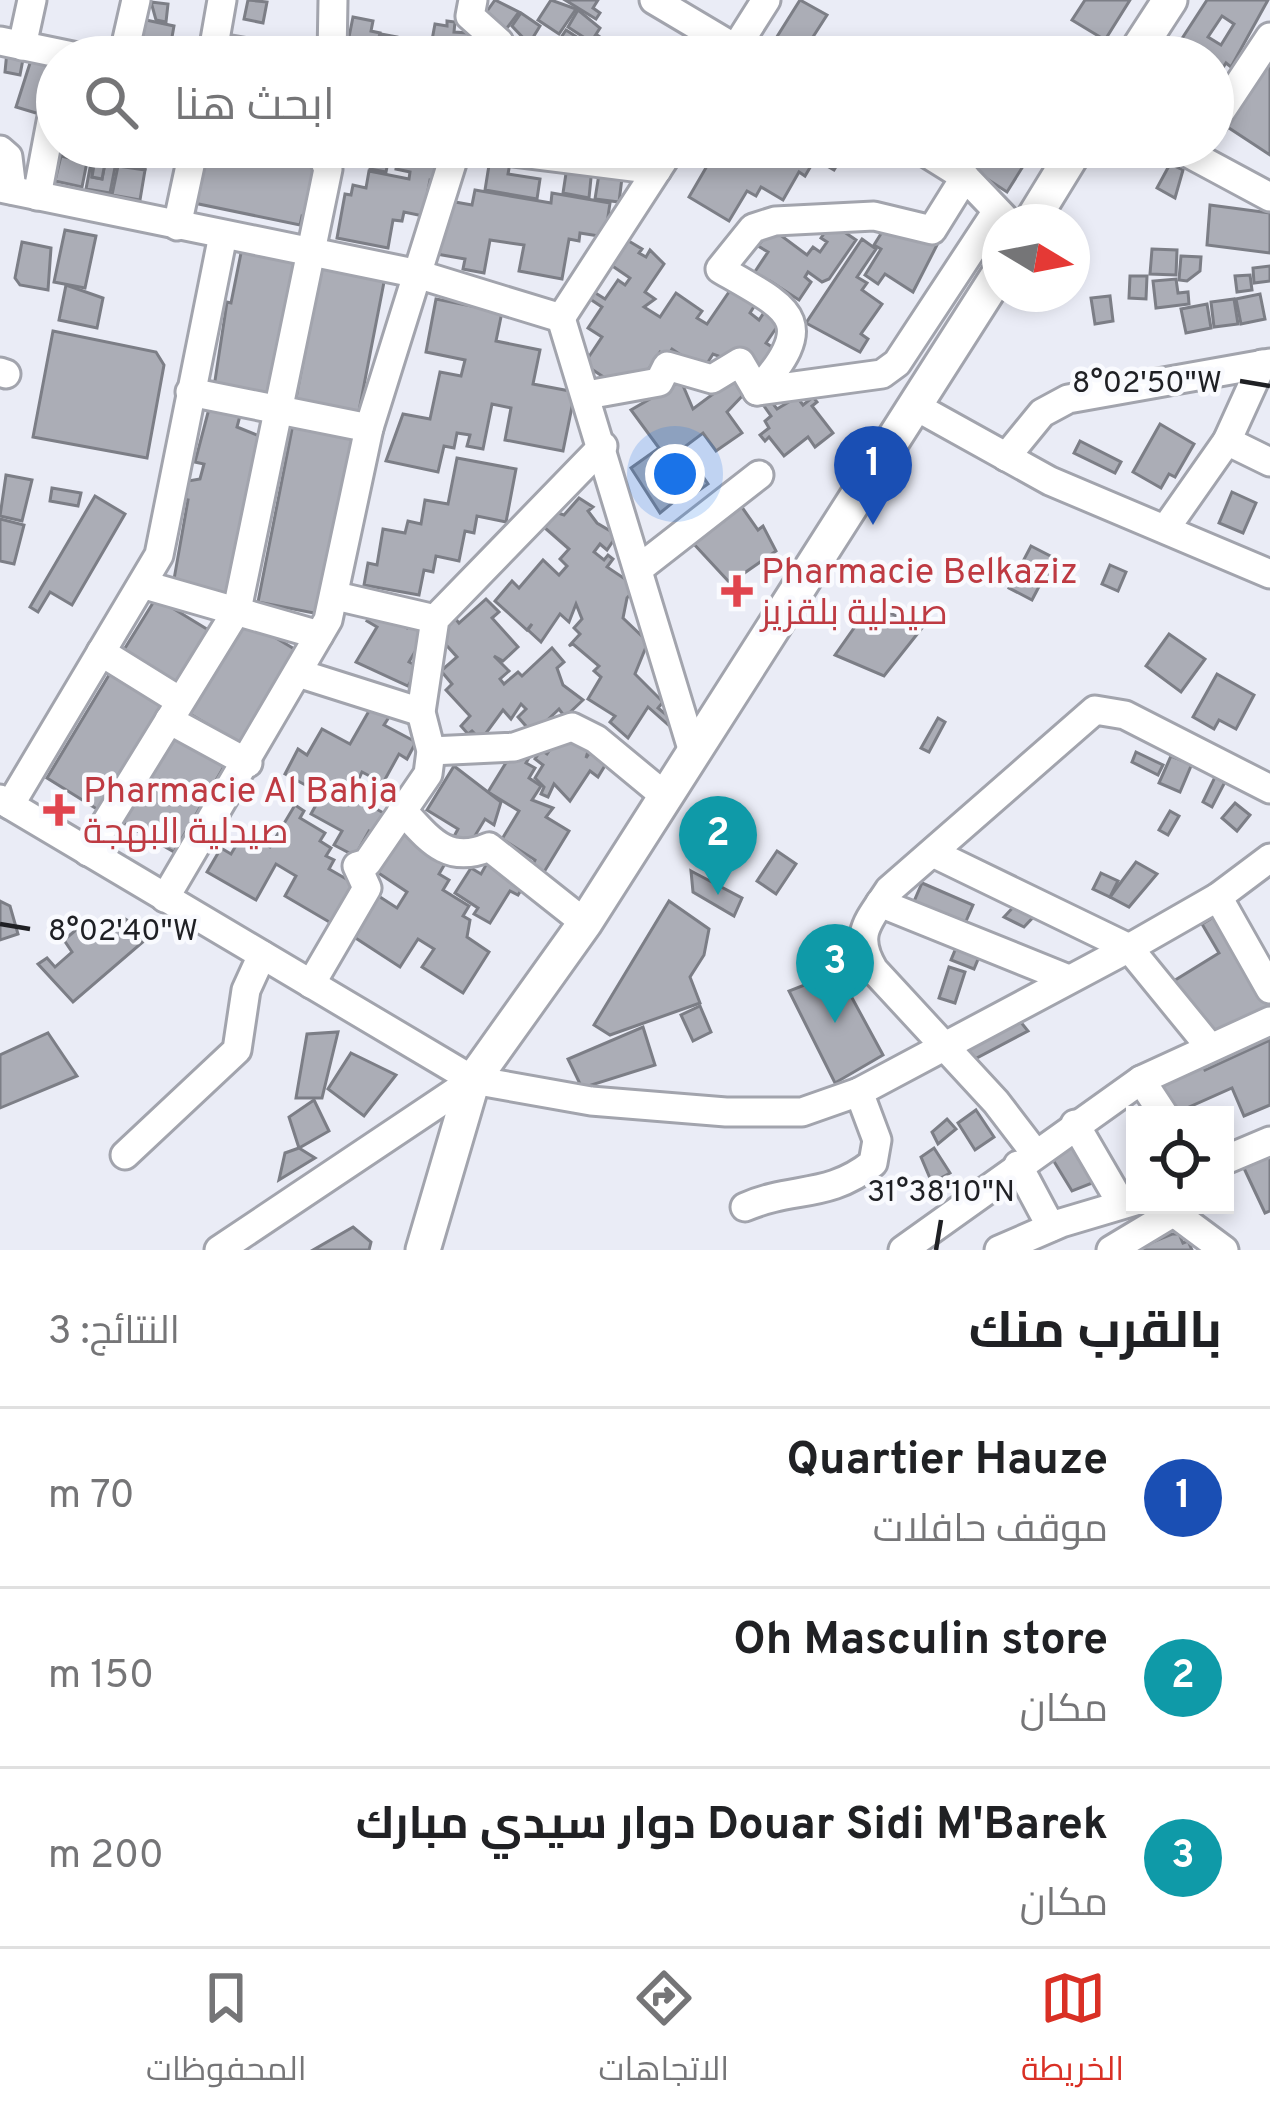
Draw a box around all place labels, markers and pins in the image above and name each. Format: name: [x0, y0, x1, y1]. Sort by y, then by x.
pin: 1: [834, 426, 912, 525]
place label: Pharmacie Belkaziz صيدلية بلقزيز: [759, 551, 1078, 638]
marker: Pharmacie Belkaziz صيدلية بلقزيز: [724, 578, 750, 604]
place label: Pharmacie Al Bahja صيدلية البهجة: [83, 770, 398, 857]
pin: 2: [679, 796, 757, 895]
marker: Pharmacie Al Bahja صيدلية البهجة: [46, 797, 72, 823]
pin: 3: [796, 924, 874, 1023]

